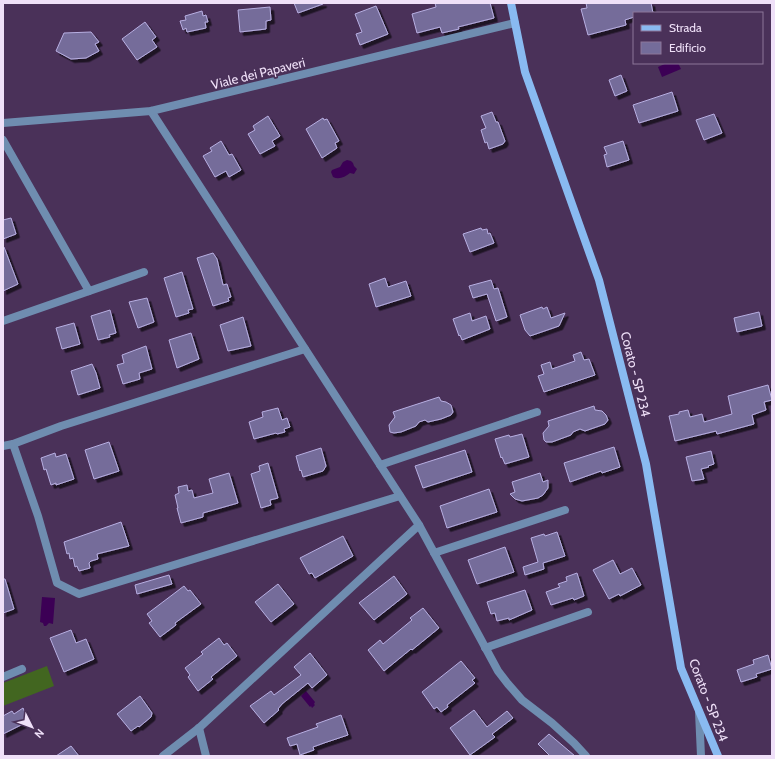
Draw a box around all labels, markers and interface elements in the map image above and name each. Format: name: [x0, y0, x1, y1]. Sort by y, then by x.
legend: [633, 12, 763, 64]
text: Strada: [669, 20, 702, 35]
text: Edificio: [669, 40, 706, 55]
street label: Viale dei Papaveri: [209, 54, 307, 92]
street label: Corato - SP 234: [618, 330, 654, 419]
street label: Corato - SP 234: [686, 656, 732, 744]
north arrow: [12, 707, 52, 747]
text: N: [32, 726, 47, 741]

